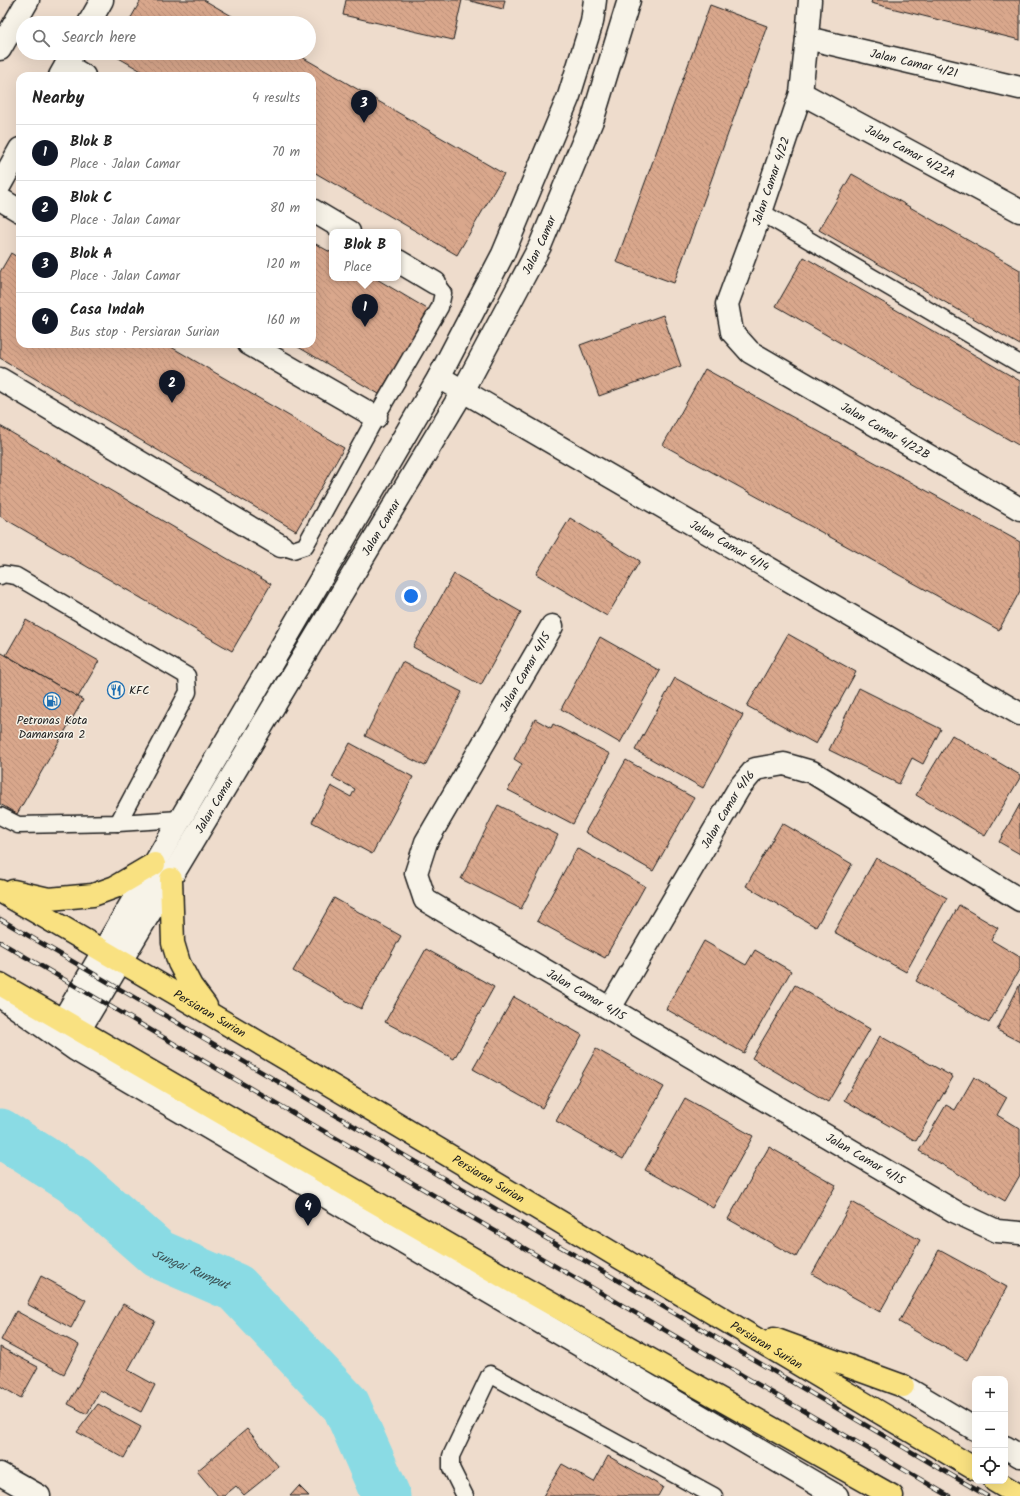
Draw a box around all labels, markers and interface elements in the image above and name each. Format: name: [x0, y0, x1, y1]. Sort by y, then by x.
search box: [16, 16, 316, 60]
text: Search here: [62, 26, 136, 50]
icon: search: [30, 27, 52, 49]
street label: Jalan Camar 4/21: [868, 44, 960, 83]
text: Nearby: [32, 85, 84, 112]
text: 4 results: [252, 88, 300, 109]
pin: 3: [351, 90, 377, 123]
street label: Jalan Camar 4/22A: [861, 120, 958, 184]
text: Blok B: [70, 130, 113, 154]
street label: Jalan Camar 4/22: [747, 134, 796, 228]
text: 1: [43, 142, 47, 163]
text: 70 m: [272, 142, 300, 163]
text: Place · Jalan Camar: [70, 154, 180, 175]
text: Blok C: [70, 186, 113, 210]
text: 2: [41, 198, 49, 219]
text: 80 m: [270, 198, 300, 219]
text: Place · Jalan Camar: [70, 210, 180, 231]
street label: Jalan Camar: [518, 212, 562, 278]
popup: [329, 229, 401, 281]
text: Blok B: [344, 233, 386, 257]
text: Blok A: [70, 242, 113, 266]
text: 3: [41, 254, 49, 275]
text: 120 m: [266, 254, 300, 275]
text: Place: [344, 257, 372, 278]
text: Place · Jalan Camar: [70, 266, 180, 287]
pin: 1: [352, 294, 378, 327]
text: Casa Indah: [70, 298, 144, 322]
text: 4: [41, 310, 49, 331]
text: 160 m: [267, 310, 300, 331]
text: Bus stop · Persiaran Surian: [70, 322, 220, 343]
pin: 2: [159, 370, 185, 403]
street label: Jalan Camar 4/22B: [837, 398, 933, 465]
street label: Jalan Camar: [357, 495, 406, 560]
street label: Jalan Camar 4/14: [686, 515, 773, 577]
your location: [401, 586, 421, 606]
street label: Jalan Camar 4/15: [495, 628, 557, 715]
restaurant icon: KFC: [106, 680, 126, 700]
place label: KFC: [129, 681, 150, 700]
fuel station icon: Petronas Kota Damansara 2: [42, 691, 62, 711]
place label: Petronas Kota Damansara 2: [17, 711, 88, 744]
street label: Jalan Camar 4/16: [697, 766, 760, 852]
street label: Jalan Camar: [190, 773, 240, 837]
street label: Jalan Camar 4/15: [543, 964, 630, 1027]
street label: Persiaran Surian: [170, 985, 249, 1043]
street label: Jalan Camar 4/15: [822, 1129, 910, 1191]
street label: Persiaran Surian: [448, 1150, 528, 1208]
pin: 4: [295, 1193, 321, 1226]
water label: Sungai Rumput: [146, 1244, 235, 1297]
street label: Persiaran Surian: [726, 1317, 806, 1375]
map controls: [972, 1376, 1008, 1484]
button: +: [972, 1376, 1008, 1412]
button: −: [972, 1412, 1008, 1448]
button: locate: [972, 1448, 1008, 1484]

